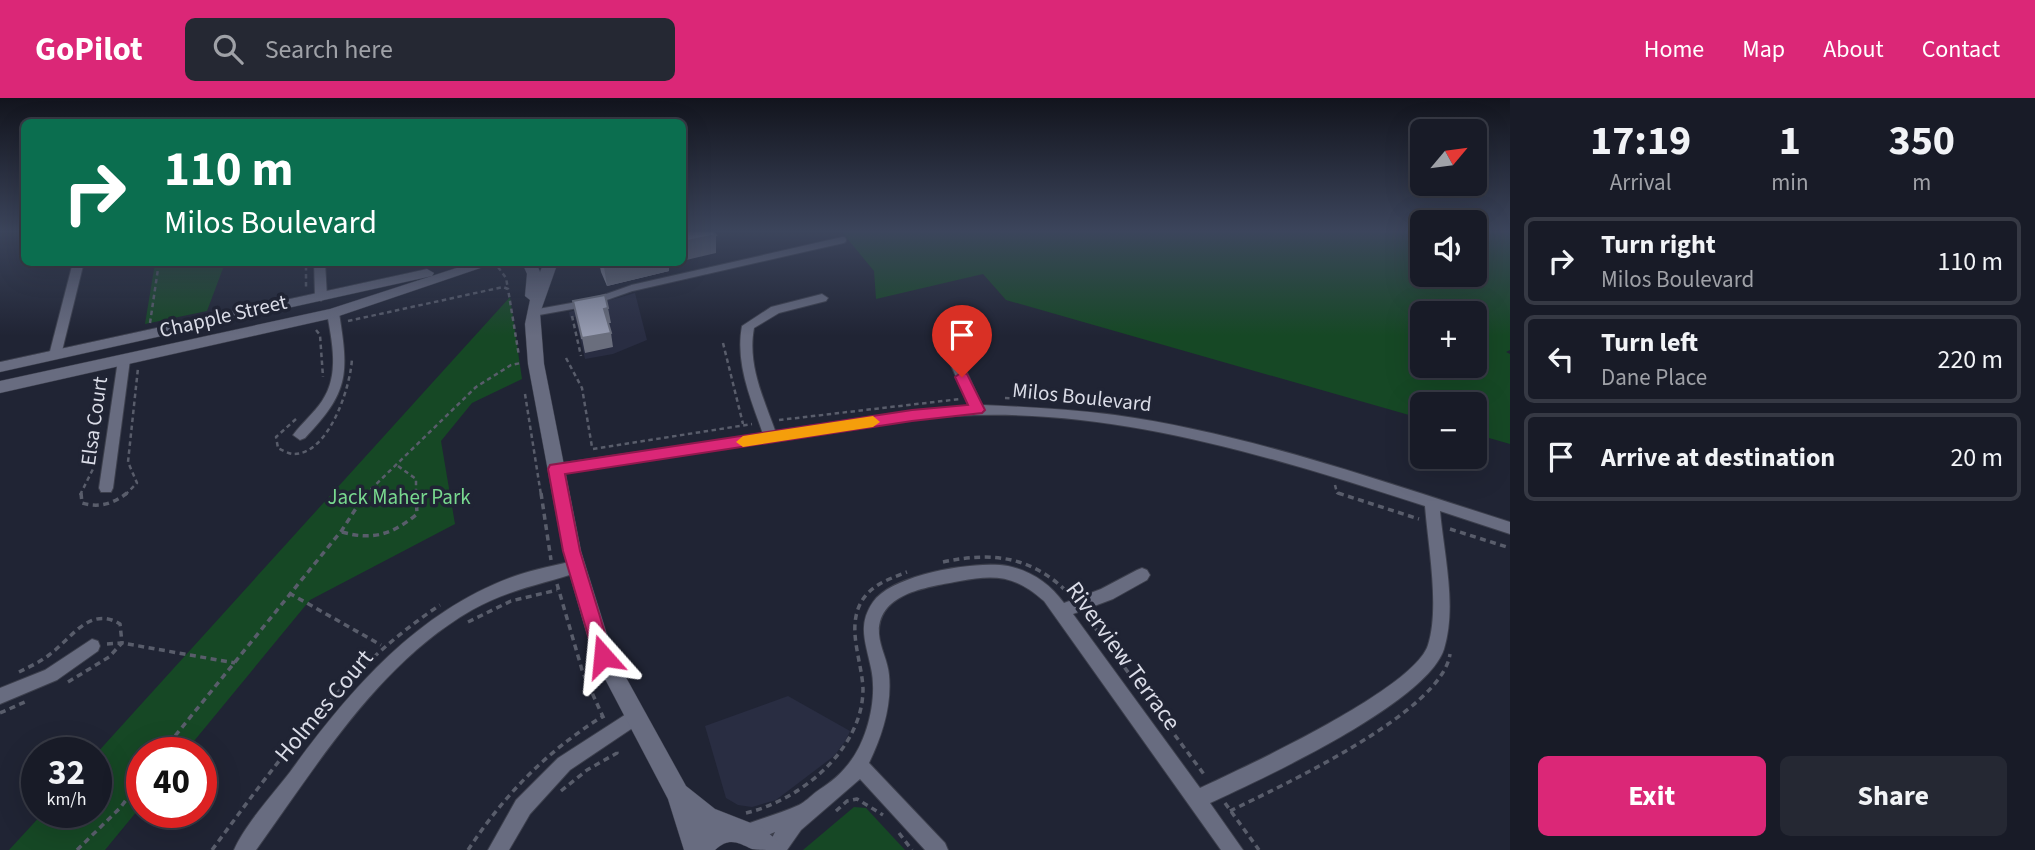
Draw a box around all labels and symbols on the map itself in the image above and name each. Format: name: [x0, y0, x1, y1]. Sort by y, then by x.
north arrow: [1410, 119, 1488, 196]
street label: Chapple Street: [156, 287, 290, 345]
pin: [932, 305, 992, 377]
street label: Elsa Court: [73, 375, 115, 467]
street label: Milos Boulevard: [1011, 375, 1153, 419]
park label: Jack Maher Park: [327, 482, 471, 512]
street label: Riverview Terrace: [1057, 574, 1189, 738]
position arrow: [566, 619, 640, 693]
street label: Holmes Court: [266, 642, 382, 770]
speed limit sign: 40: [126, 737, 217, 828]

